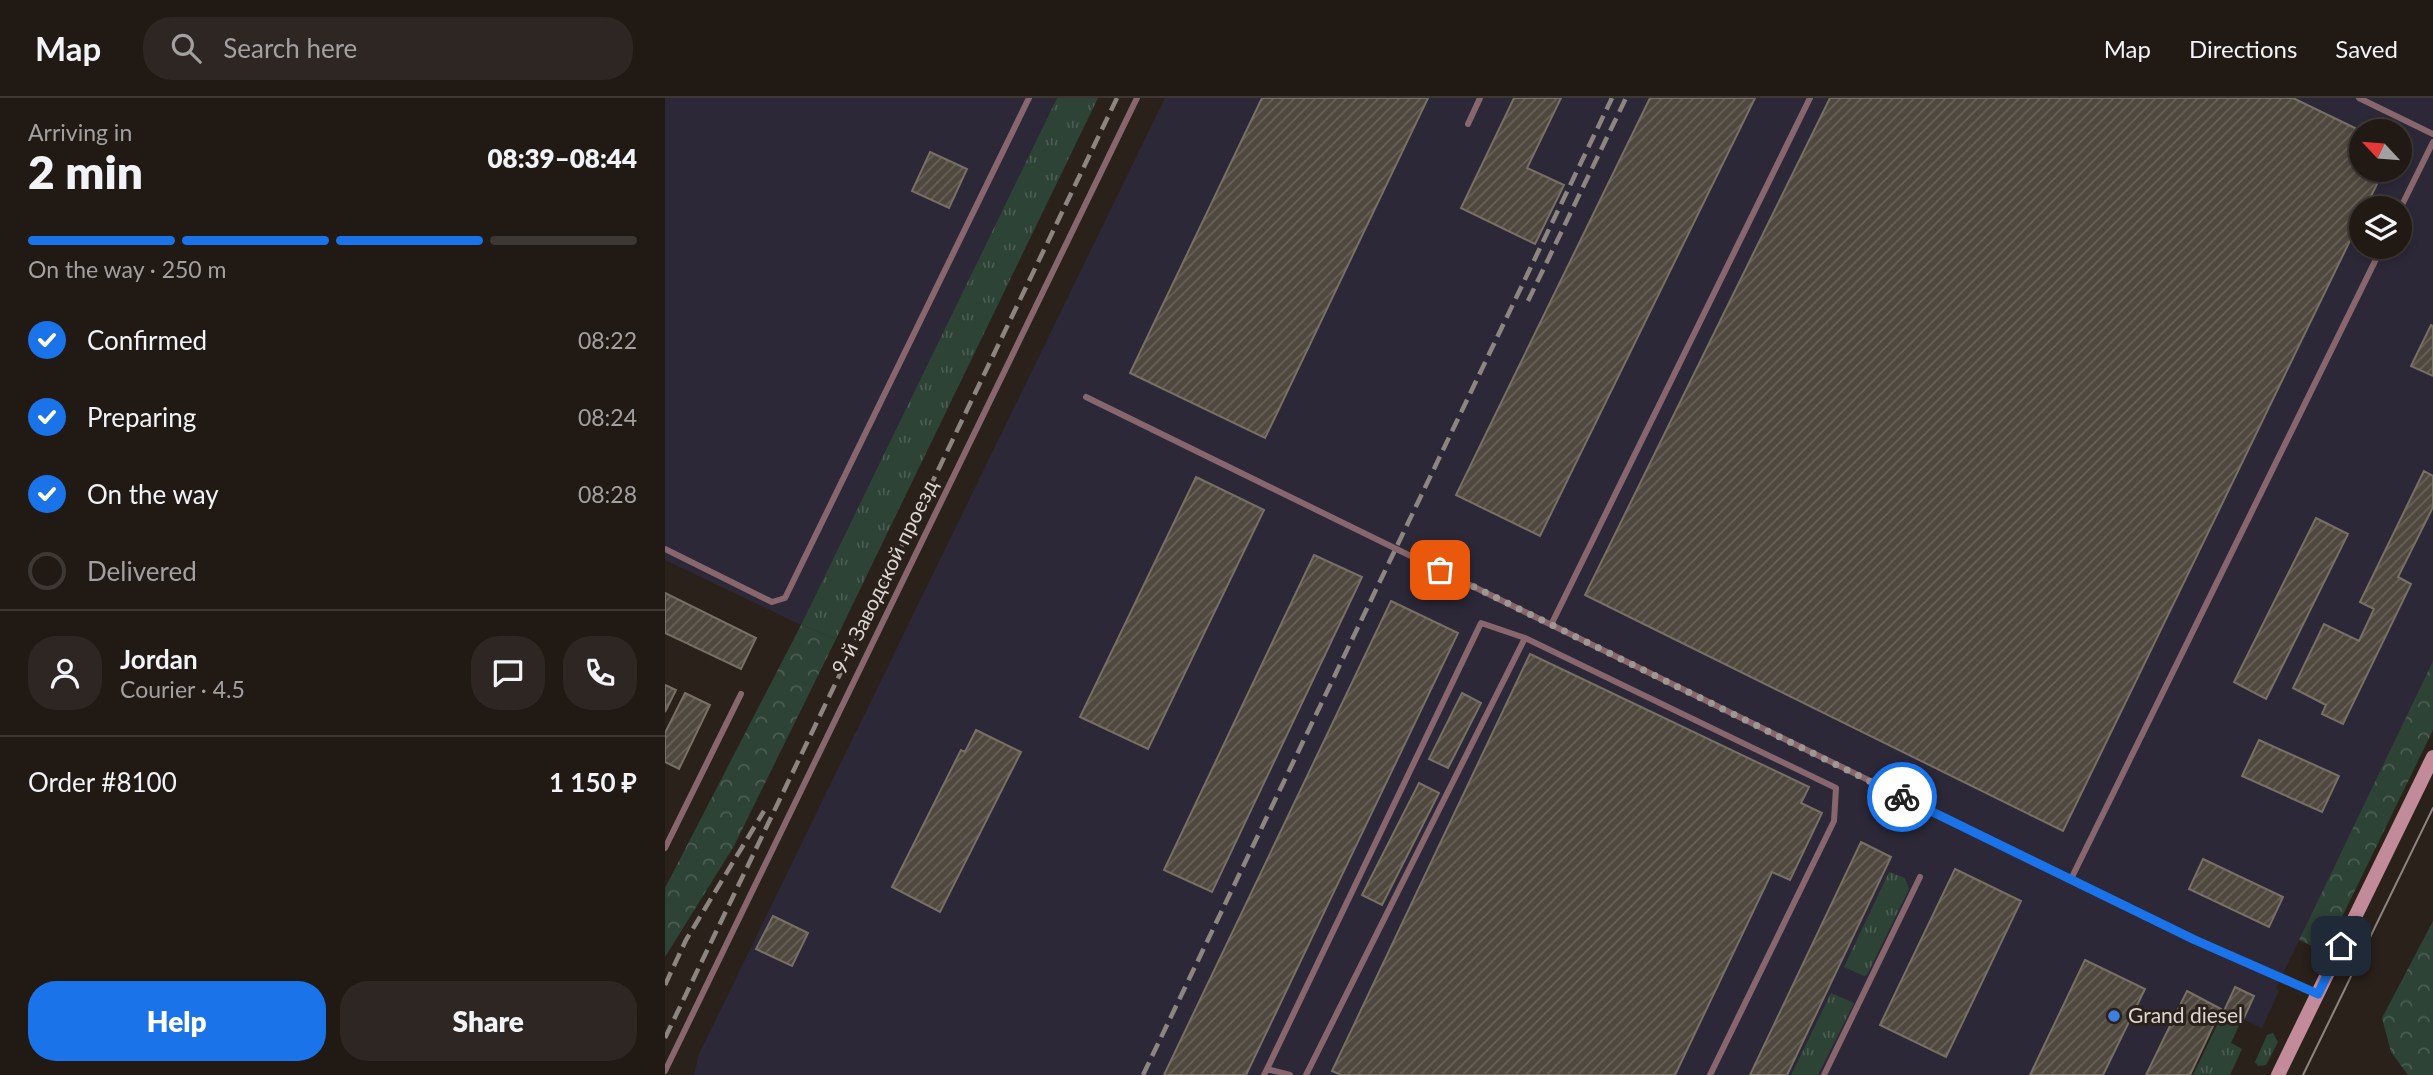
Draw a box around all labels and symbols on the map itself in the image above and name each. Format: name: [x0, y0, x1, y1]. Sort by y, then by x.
north arrow: [2349, 119, 2411, 182]
street label: 9-й Заводской проезд: [826, 475, 942, 678]
pin: [1410, 540, 1470, 600]
courier: [1867, 762, 1937, 832]
pin: [2311, 916, 2371, 976]
place label: Grand diesel: [2128, 1002, 2243, 1027]
marker: Grand diesel: [2106, 1008, 2122, 1024]

